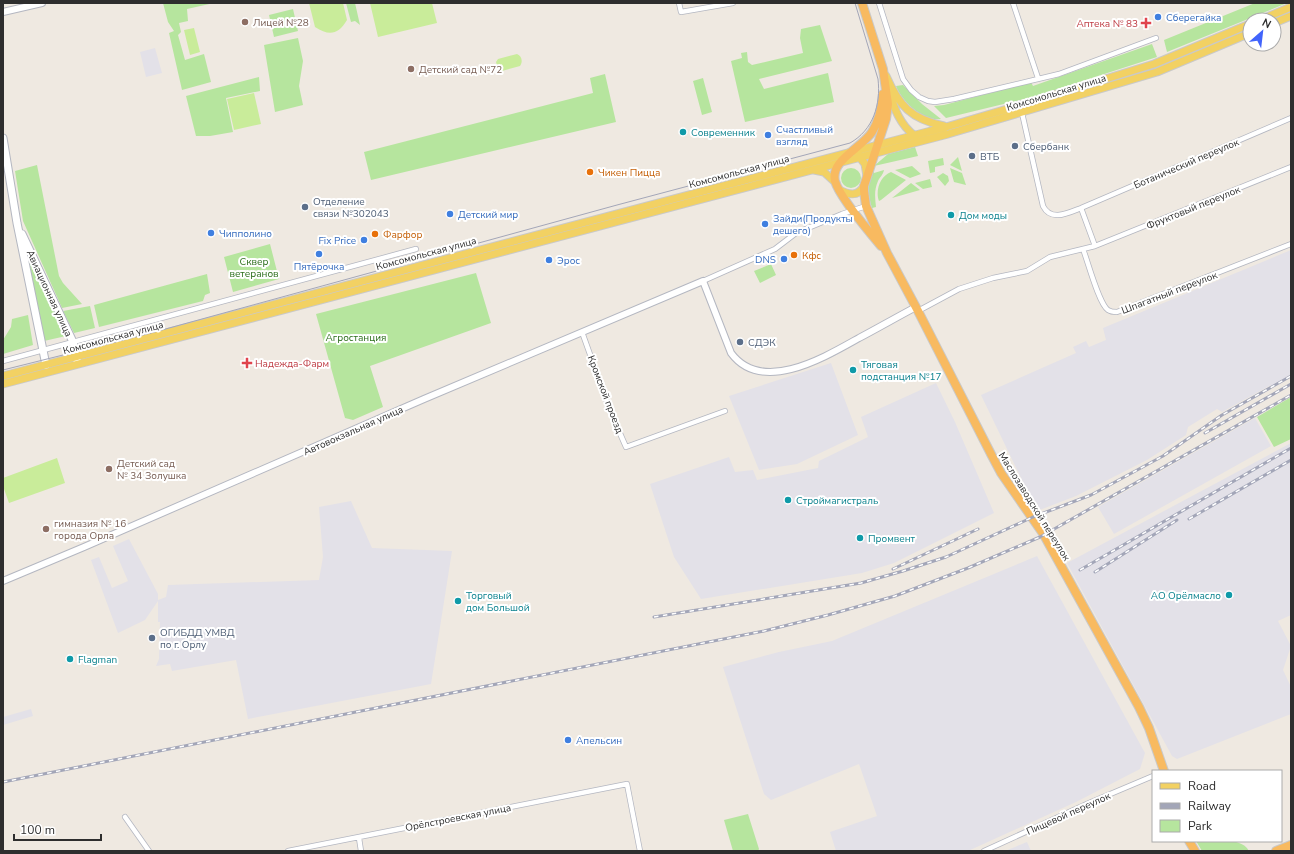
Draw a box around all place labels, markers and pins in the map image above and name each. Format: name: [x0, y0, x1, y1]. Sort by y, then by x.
place label: Сберегайка: [1166, 11, 1221, 25]
marker: Сберегайка: [1153, 12, 1163, 22]
place label: Лицей №28: [253, 16, 309, 30]
marker: Лицей №28: [240, 17, 250, 27]
place label: Аптека № 83: [1076, 17, 1138, 31]
marker: Аптека № 83: [1141, 18, 1151, 28]
place label: Детский сад №72: [419, 63, 502, 77]
marker: Детский сад №72: [406, 64, 416, 74]
place label: Счастливый взгляд: [776, 123, 833, 149]
place label: Современник: [691, 126, 756, 140]
marker: Современник: [678, 127, 688, 137]
marker: Счастливый взгляд: [763, 130, 773, 140]
place label: Сбербанк: [1023, 140, 1070, 154]
marker: Сбербанк: [1010, 141, 1020, 151]
place label: ВТБ: [980, 150, 1000, 164]
marker: ВТБ: [967, 151, 977, 161]
place label: Чикен Пицца: [598, 166, 660, 180]
marker: Чикен Пицца: [585, 167, 595, 177]
place label: Отделение связи №302043: [313, 195, 389, 221]
marker: Отделение связи №302043: [300, 202, 310, 212]
place label: Детский мир: [458, 208, 518, 222]
marker: Детский мир: [445, 209, 455, 219]
place label: Дом моды: [959, 209, 1007, 223]
marker: Дом моды: [946, 210, 956, 220]
place label: Зайди(Продукты дешего): [773, 212, 853, 238]
marker: Зайди(Продукты дешего): [760, 219, 770, 229]
place label: Чипполино: [219, 227, 272, 241]
marker: Чипполино: [206, 228, 216, 238]
place label: Фарфор: [383, 228, 422, 242]
marker: Фарфор: [370, 229, 380, 239]
place label: Fix Price: [318, 234, 356, 248]
marker: Fix Price: [359, 235, 369, 245]
marker: Пятёрочка: [314, 249, 324, 259]
place label: Кфс: [802, 249, 821, 263]
marker: Кфс: [789, 250, 799, 260]
place label: DNS: [755, 253, 776, 267]
place label: Эрос: [557, 254, 580, 268]
marker: DNS: [779, 254, 789, 264]
marker: Эрос: [544, 255, 554, 265]
place label: Пятёрочка: [294, 260, 344, 274]
place label: СДЭК: [748, 336, 776, 350]
marker: СДЭК: [735, 337, 745, 347]
place label: Надежда-Фарм: [255, 357, 329, 371]
marker: Надежда-Фарм: [242, 358, 252, 368]
place label: Тяговая подстанция №17: [861, 358, 941, 384]
marker: Тяговая подстанция №17: [848, 365, 858, 375]
place label: Детский сад № 34 Золушка: [117, 457, 187, 483]
marker: Детский сад № 34 Золушка: [104, 464, 114, 474]
place label: Строймагистраль: [796, 494, 878, 508]
marker: Строймагистраль: [783, 495, 793, 505]
place label: гимназия № 16 города Орла: [54, 517, 126, 543]
marker: гимназия № 16 города Орла: [41, 524, 51, 534]
place label: Промвент: [868, 532, 916, 546]
marker: Промвент: [855, 533, 865, 543]
place label: Торговый дом Большой: [466, 589, 530, 615]
place label: АО Орёлмасло: [1151, 589, 1221, 603]
marker: АО Орёлмасло: [1224, 590, 1234, 600]
marker: Торговый дом Большой: [453, 596, 463, 606]
place label: ОГИБДД УМВД по г. Орлу: [160, 626, 235, 652]
marker: ОГИБДД УМВД по г. Орлу: [147, 633, 157, 643]
place label: Flagman: [78, 653, 117, 667]
marker: Flagman: [65, 654, 75, 664]
place label: Апельсин: [576, 734, 622, 748]
marker: Апельсин: [563, 735, 573, 745]

